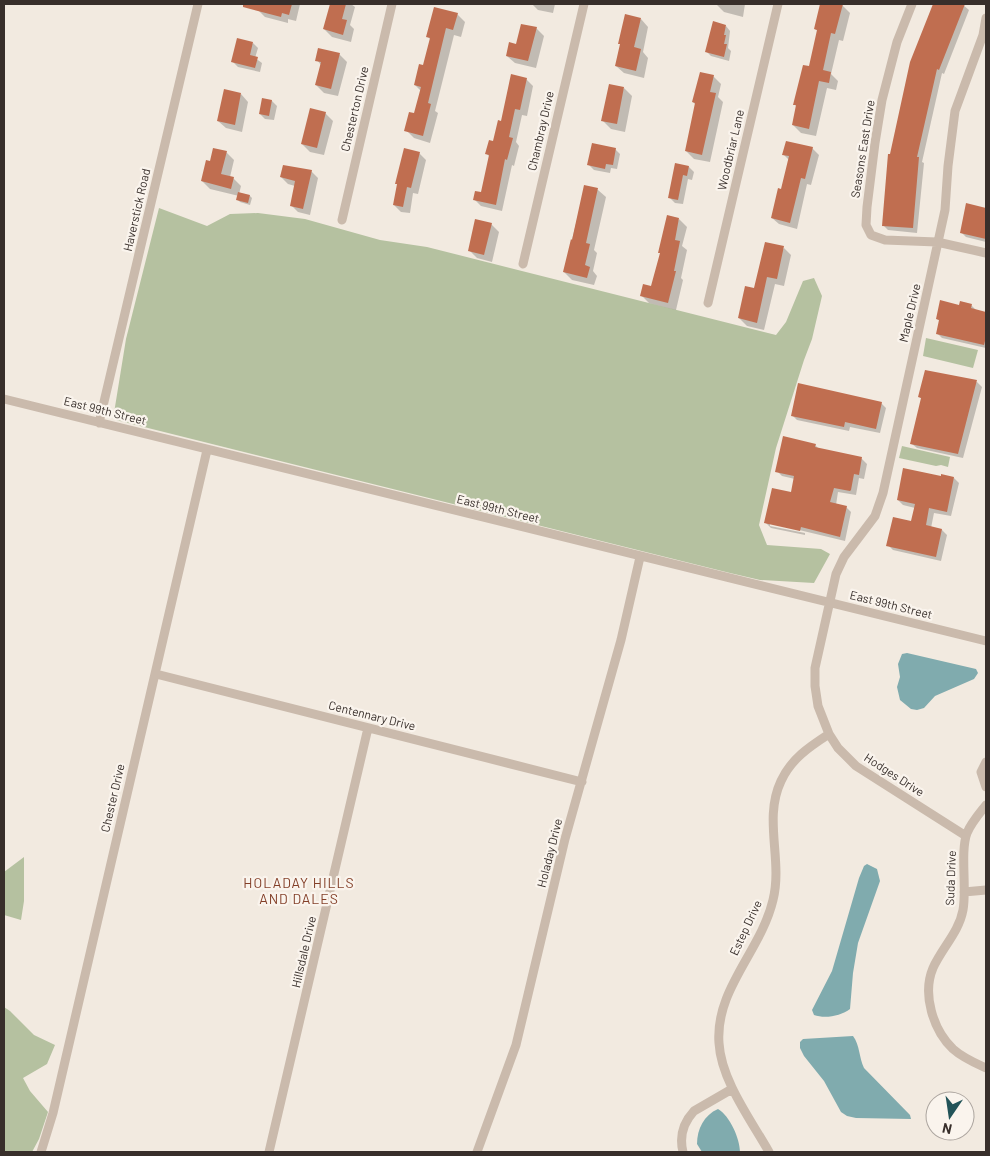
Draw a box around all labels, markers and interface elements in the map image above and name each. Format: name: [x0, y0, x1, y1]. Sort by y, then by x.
street label: Chesterton Drive: [337, 65, 371, 153]
street label: Chambray Drive: [524, 90, 556, 172]
street label: Seasons East Drive: [847, 99, 877, 199]
street label: Woodbriar Lane: [714, 108, 746, 191]
street label: Haverstick Road: [120, 167, 152, 253]
street label: Maple Drive: [895, 282, 923, 343]
street label: East 99th Street: [63, 393, 148, 427]
street label: East 99th Street: [456, 491, 541, 525]
street label: East 99th Street: [849, 587, 934, 621]
street label: Centennary Drive: [327, 697, 417, 733]
street label: Hodges Drive: [862, 750, 927, 799]
street label: Chester Drive: [97, 762, 127, 833]
street label: Holaday Drive: [534, 817, 564, 889]
street label: Suda Drive: [942, 850, 958, 906]
district label: HOLADAY HILLS AND DALES: [243, 874, 355, 907]
street label: Estep Drive: [726, 898, 764, 957]
street label: Hillsdale Drive: [288, 915, 318, 989]
north arrow: [925, 1091, 975, 1141]
text: N: [941, 1120, 953, 1138]

